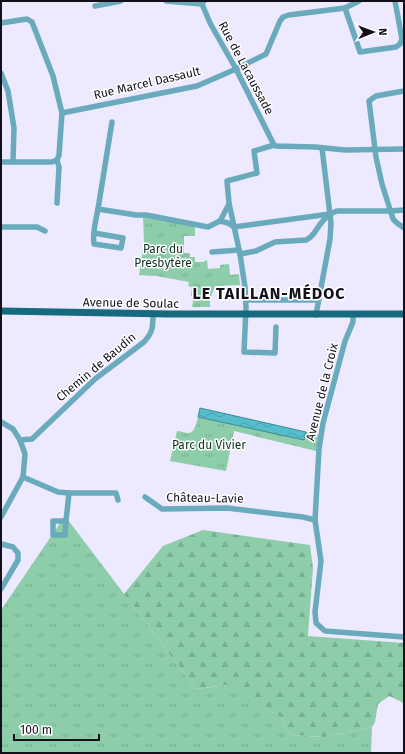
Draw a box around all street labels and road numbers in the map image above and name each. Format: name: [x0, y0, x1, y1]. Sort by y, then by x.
street label: Rue de Lacaussade: [216, 19, 276, 117]
street label: Rue Marcel Dassault: [92, 64, 202, 102]
street label: Avenue de Soulac: [83, 295, 179, 311]
street label: Chemin de Baudin: [53, 330, 139, 404]
street label: Avenue de la Croix: [303, 342, 341, 442]
street label: Château-Lavie: [166, 490, 244, 506]

